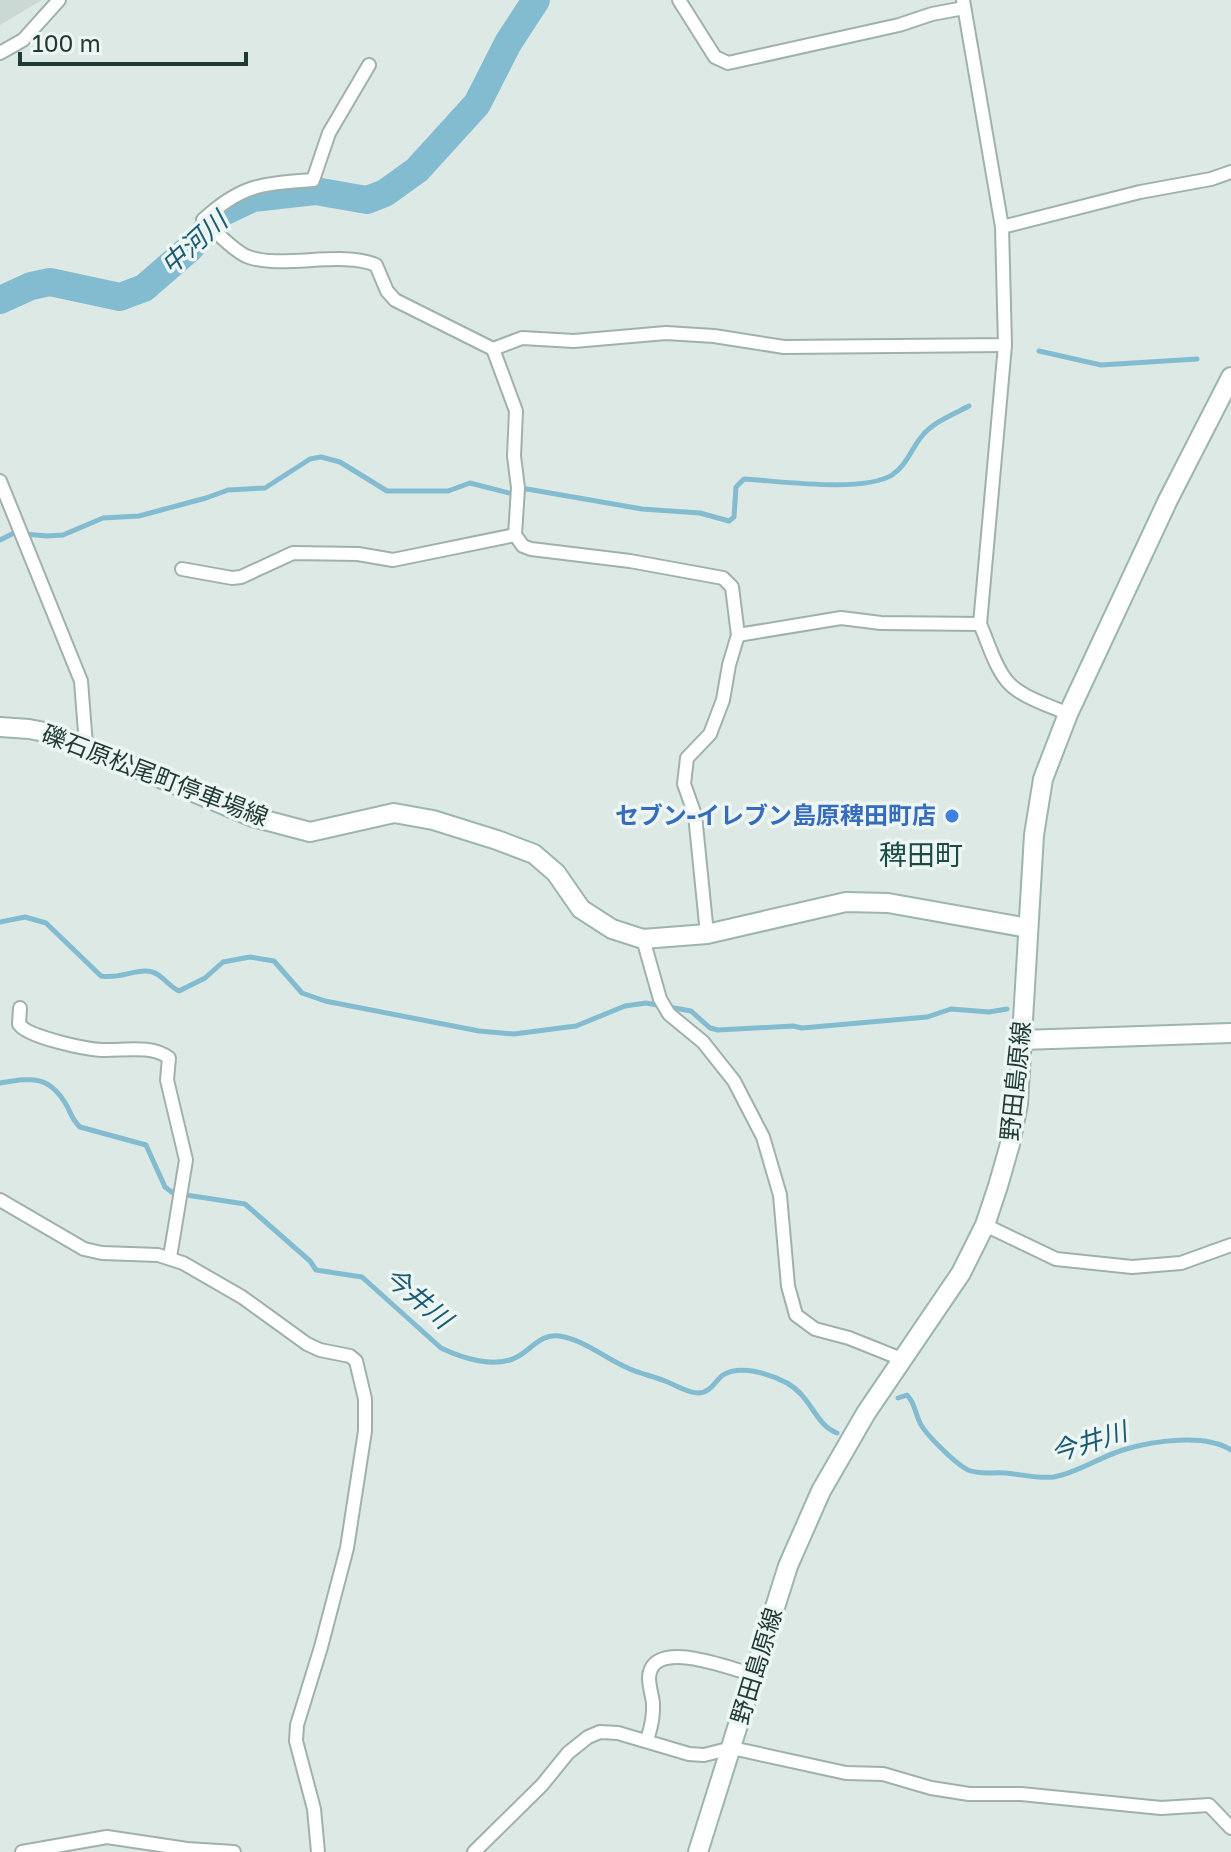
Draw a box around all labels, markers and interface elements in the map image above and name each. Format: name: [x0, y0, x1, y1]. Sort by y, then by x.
scale bar: [20, 16, 246, 66]
text: 100 m: [32, 28, 101, 57]
water label: 中河川: [154, 203, 235, 280]
street label: 礫石原松尾町停車場線: [38, 718, 273, 831]
place label: セブン-イレブン島原稗田町店: [615, 800, 936, 829]
marker: セブン-イレブン島原稗田町店: [943, 807, 961, 825]
district label: 稗田町: [879, 838, 963, 871]
street label: 野田島原線: [994, 1020, 1035, 1142]
water label: 今井川: [378, 1261, 460, 1336]
water label: 今井川: [1047, 1414, 1134, 1468]
street label: 野田島原線: [724, 1604, 787, 1727]

